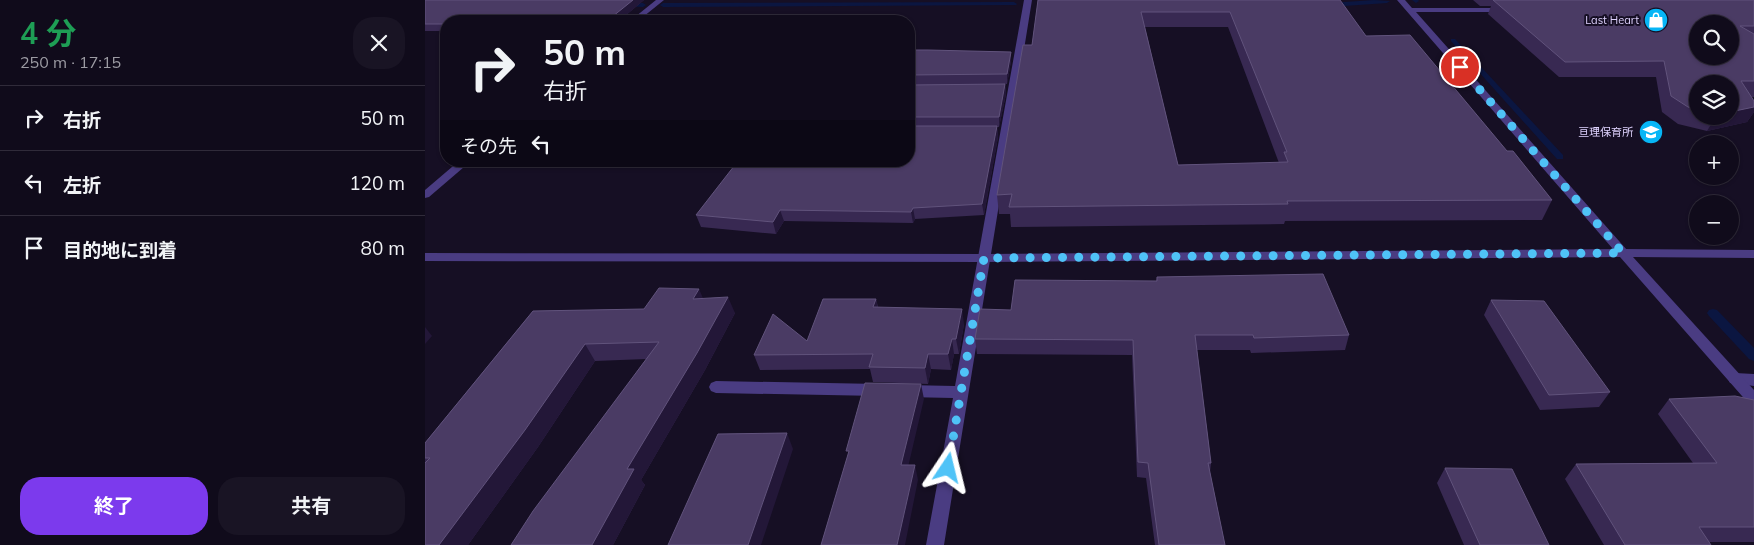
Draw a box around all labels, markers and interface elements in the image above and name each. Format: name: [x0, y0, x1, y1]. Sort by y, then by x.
shop icon: Last Heart: [1643, 7, 1669, 33]
place label: Last Heart: [1585, 13, 1639, 27]
text: 4 分: [20, 14, 76, 52]
map controls: [1689, 15, 1739, 245]
button: search: [1689, 15, 1739, 65]
button: close: [353, 17, 405, 69]
text: 50 m: [543, 30, 626, 74]
icon: right: [460, 35, 525, 100]
pin: [1439, 46, 1481, 88]
text: 250 m · 17:15: [20, 52, 121, 72]
icon: arrive: [1446, 53, 1474, 81]
button: layers: [1689, 75, 1739, 125]
text: 右折: [543, 77, 587, 105]
icon: right: [20, 104, 48, 132]
text: 50 m: [361, 106, 405, 130]
text: 右折: [63, 108, 101, 132]
school or university icon: 亘理保育所: [1638, 119, 1664, 145]
place label: 亘理保育所: [1578, 125, 1634, 139]
icon: left: [527, 130, 555, 158]
text: その先: [460, 134, 517, 158]
button: +: [1689, 135, 1739, 185]
icon: left: [20, 169, 48, 197]
text: 120 m: [349, 171, 405, 195]
text: 左折: [63, 173, 101, 197]
button: −: [1689, 195, 1739, 245]
icon: arrive: [20, 234, 48, 262]
text: 80 m: [361, 236, 405, 260]
text: 目的地に到着: [63, 238, 177, 262]
position arrow: [921, 441, 973, 493]
button: 終了: [20, 477, 208, 535]
button: 共有: [218, 477, 405, 535]

